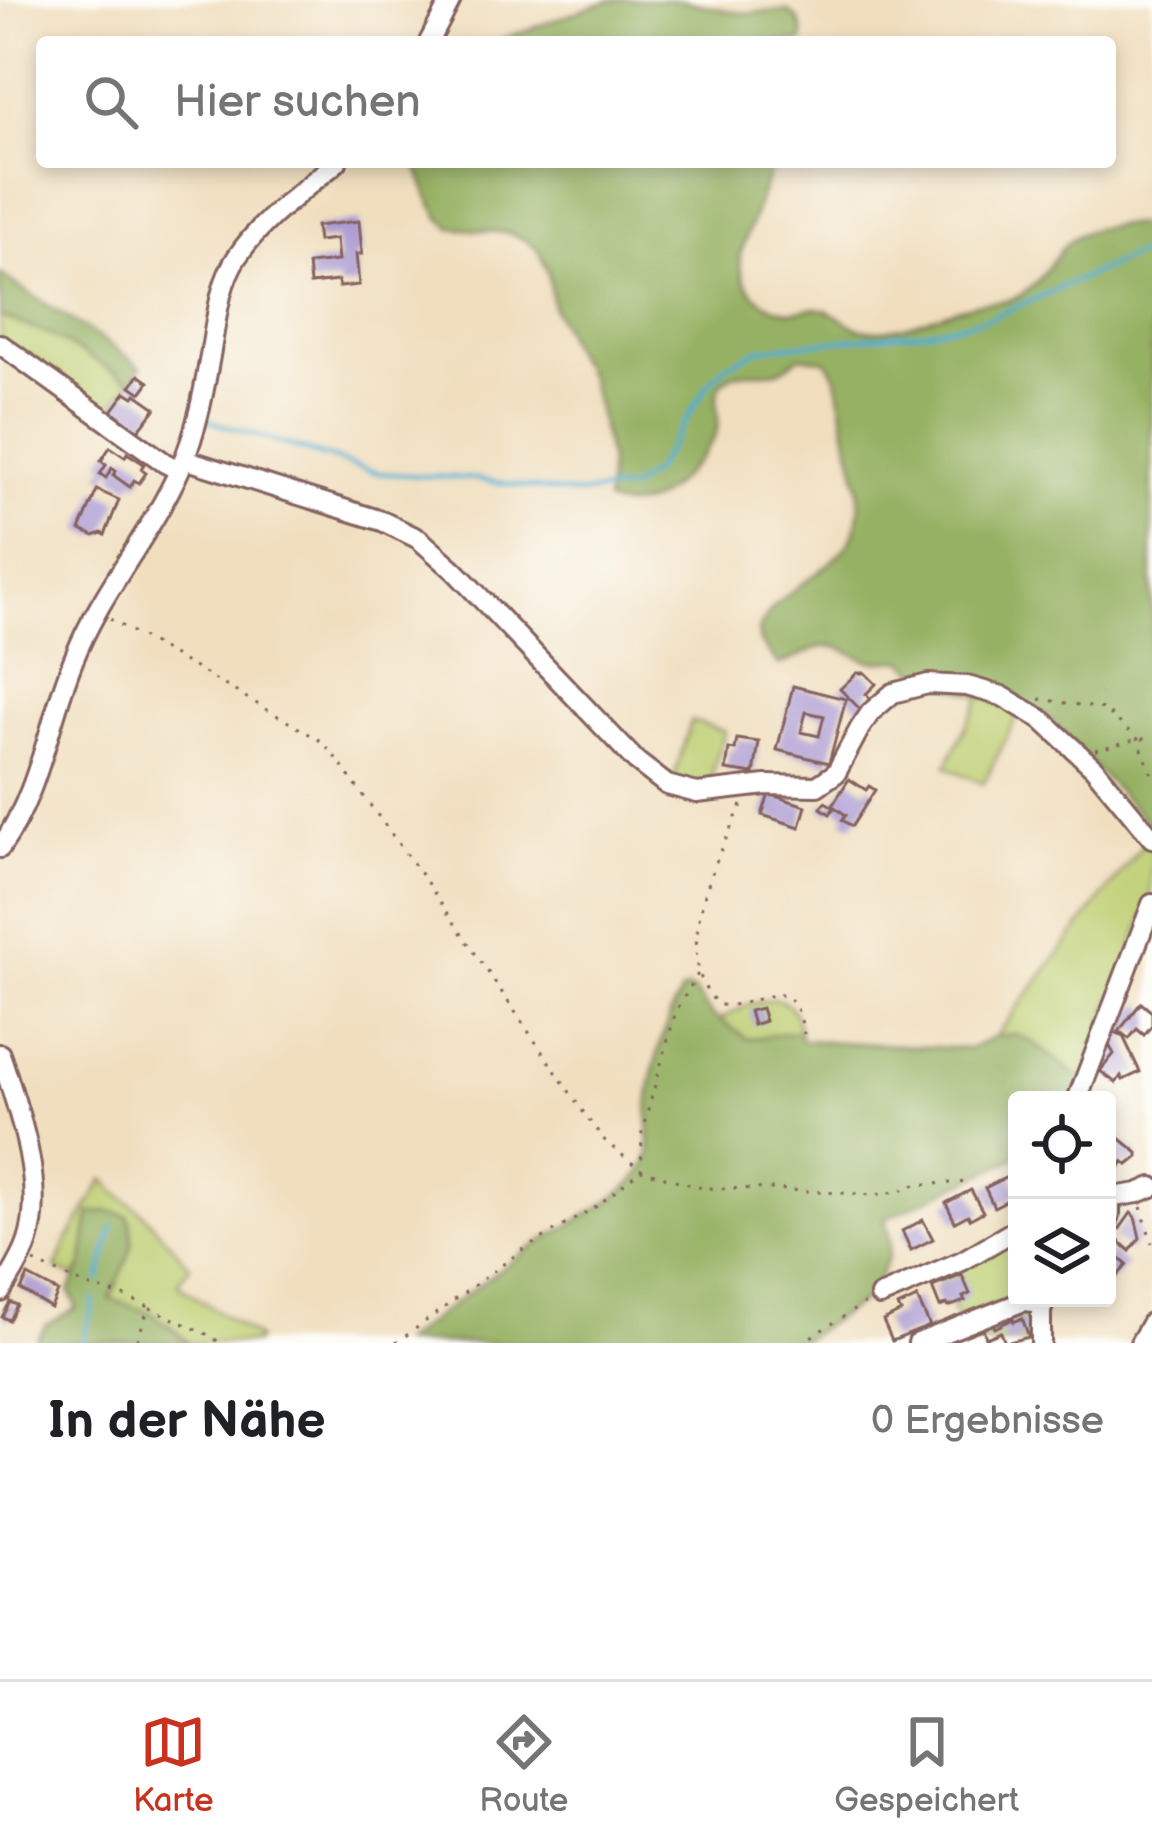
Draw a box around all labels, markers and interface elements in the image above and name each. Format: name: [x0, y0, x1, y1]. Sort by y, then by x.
search box: [36, 36, 1116, 168]
icon: search: [78, 69, 144, 135]
text: Hier suchen: [174, 75, 421, 130]
map controls: [1008, 1091, 1116, 1307]
button: locate: [1008, 1091, 1116, 1199]
button: layers: [1008, 1199, 1116, 1307]
text: In der Nähe: [48, 1391, 326, 1452]
text: 0 Ergebnisse: [871, 1398, 1104, 1445]
tab: Karte: [133, 1709, 214, 1821]
tab: Route: [479, 1709, 568, 1821]
tab: Gespeichert: [834, 1709, 1019, 1821]

